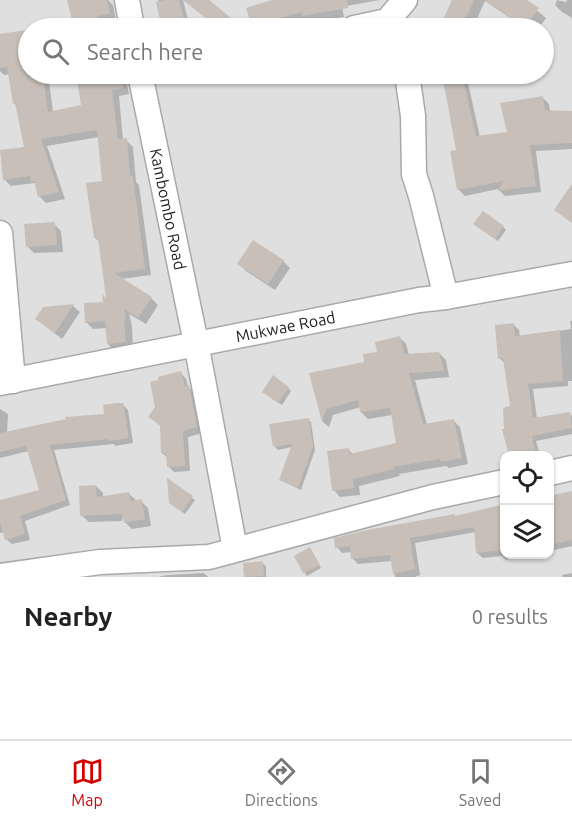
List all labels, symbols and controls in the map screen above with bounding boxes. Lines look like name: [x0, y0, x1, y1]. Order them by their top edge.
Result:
search box: [18, 18, 554, 84]
icon: search: [39, 35, 72, 68]
text: Search here: [87, 39, 203, 64]
street label: Kambombo Road: [147, 147, 190, 271]
street label: Mukwae Road: [234, 308, 337, 345]
map controls: [500, 451, 554, 559]
button: locate: [500, 451, 554, 505]
button: layers: [500, 505, 554, 559]
text: Nearby: [24, 602, 112, 631]
text: 0 results: [472, 605, 548, 628]
tab: Map: [71, 755, 104, 809]
tab: Directions: [245, 755, 318, 809]
tab: Saved: [459, 755, 501, 809]

